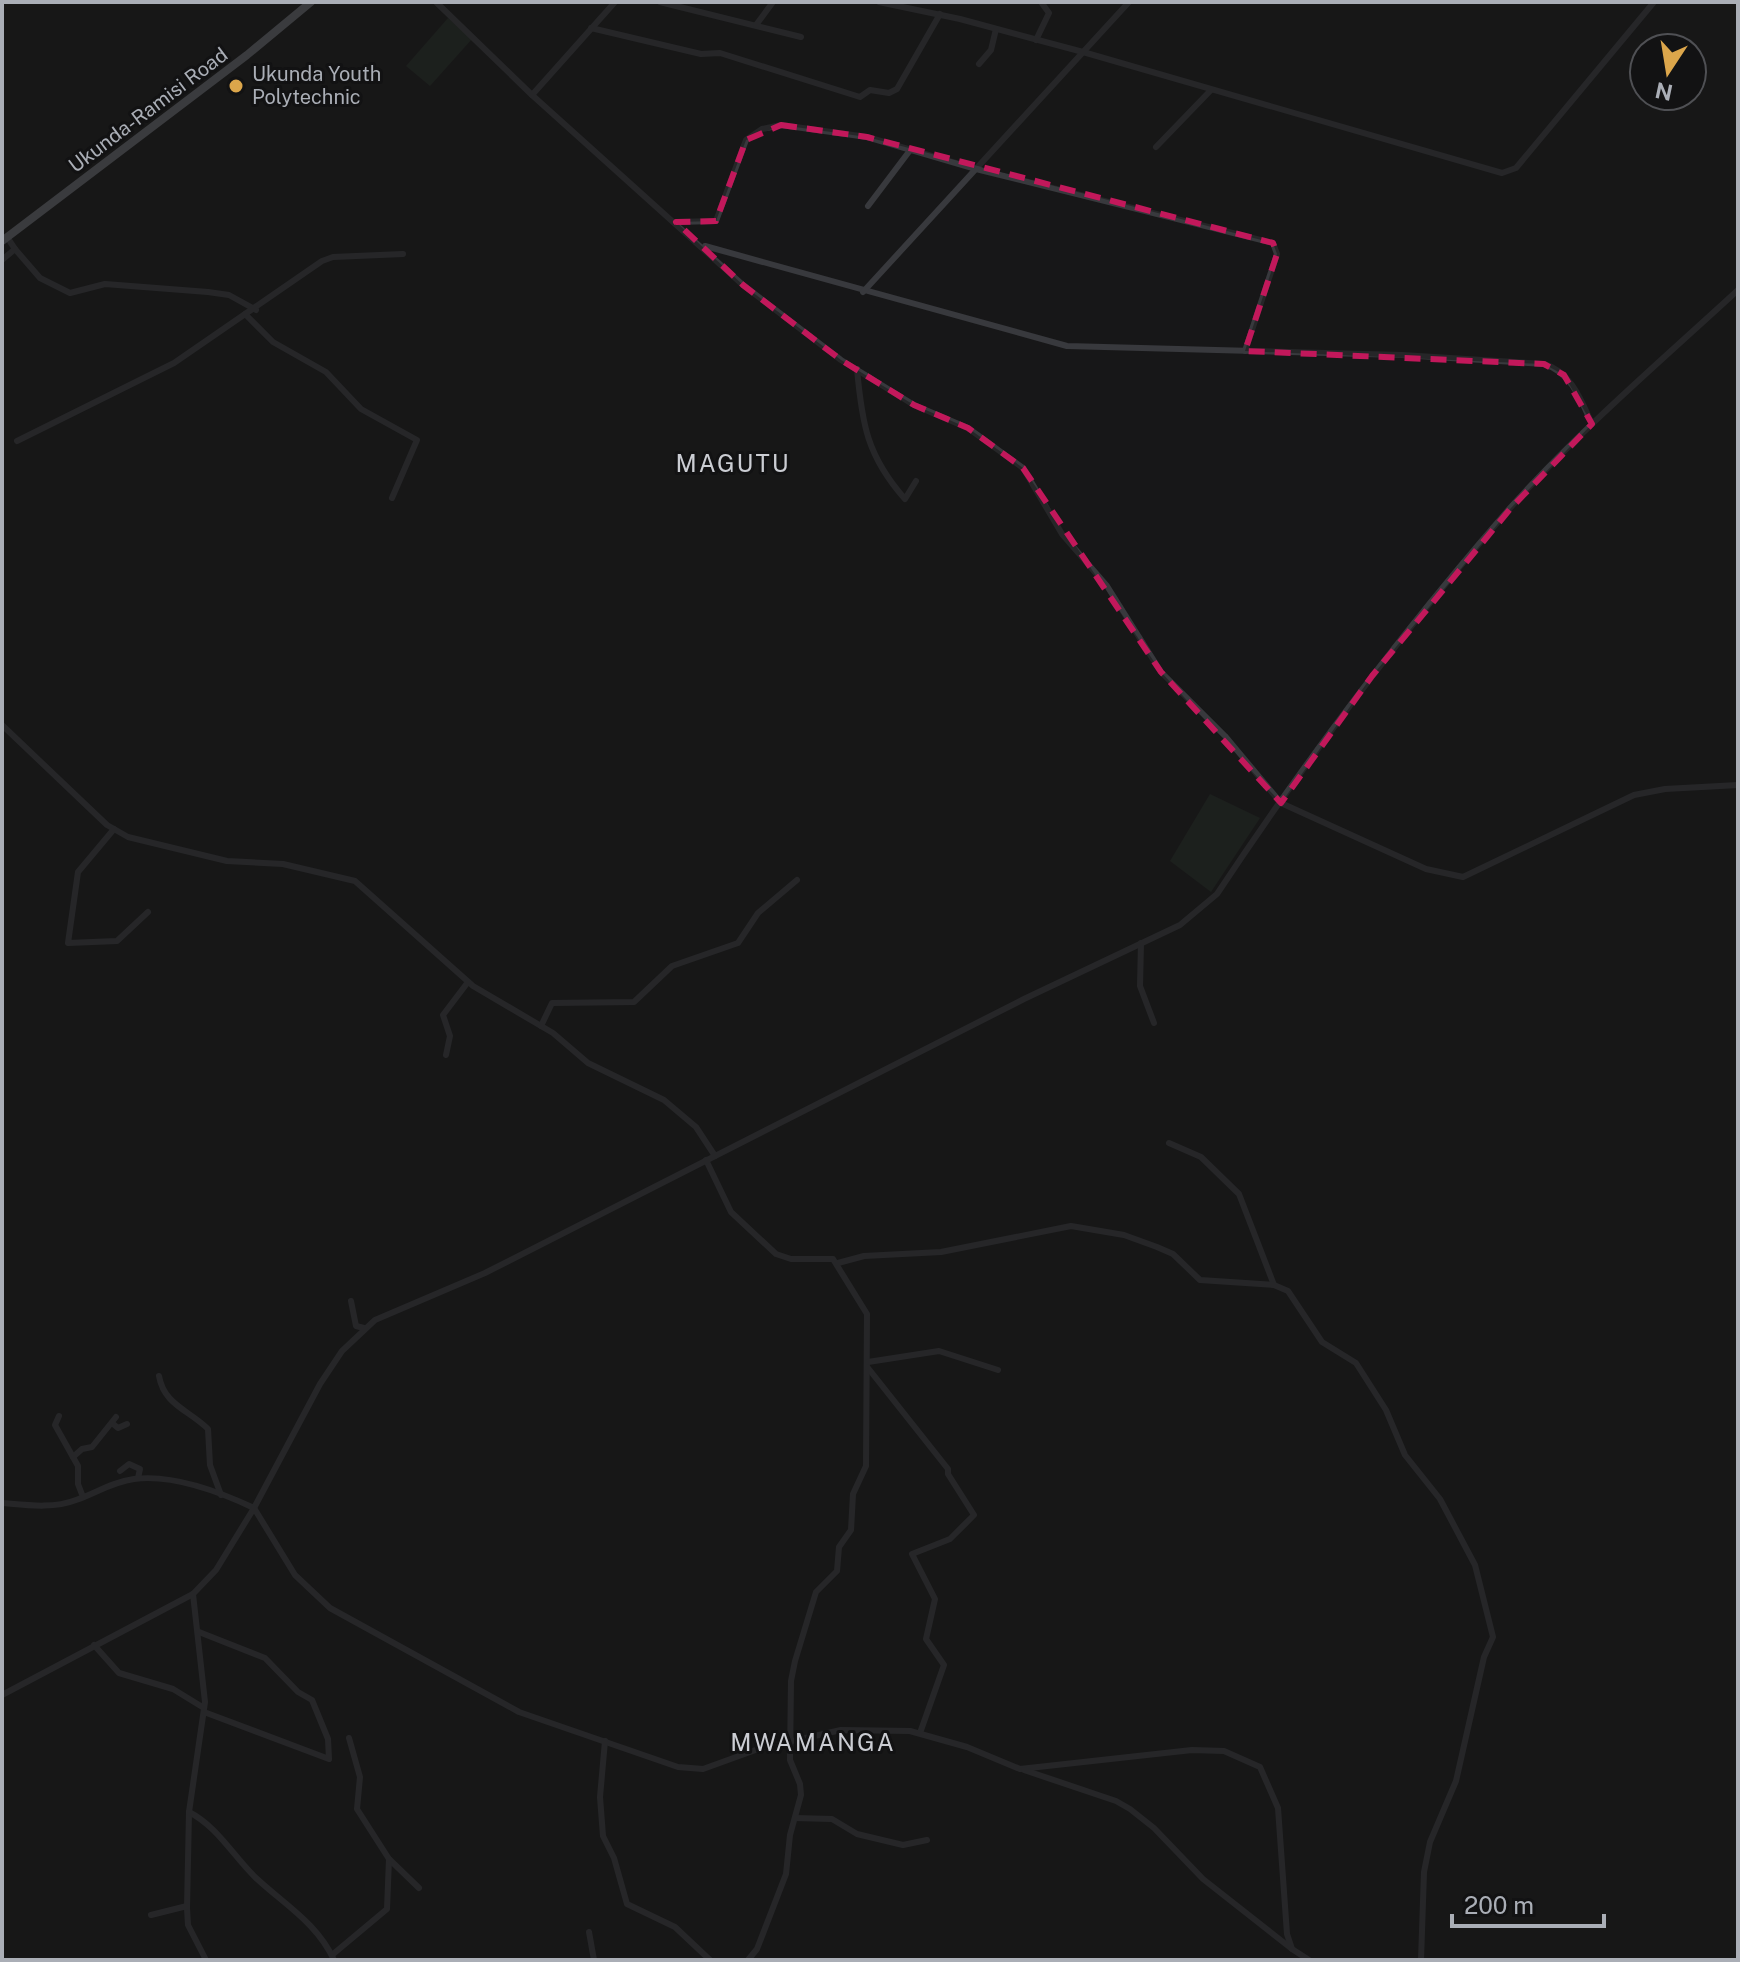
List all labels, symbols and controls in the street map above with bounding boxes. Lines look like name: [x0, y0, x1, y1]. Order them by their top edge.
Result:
north arrow: [1628, 32, 1708, 112]
street label: Ukunda-Ramisi Road: [64, 42, 232, 178]
place label: Ukunda Youth Polytechnic: [252, 62, 381, 109]
marker: Ukunda Youth Polytechnic: [227, 77, 245, 95]
text: N: [1653, 77, 1675, 106]
district label: MAGUTU: [676, 449, 790, 477]
district label: MWAMANGA: [730, 1728, 896, 1756]
scale bar: [1452, 1878, 1604, 1928]
text: 200 m: [1464, 1891, 1534, 1919]

